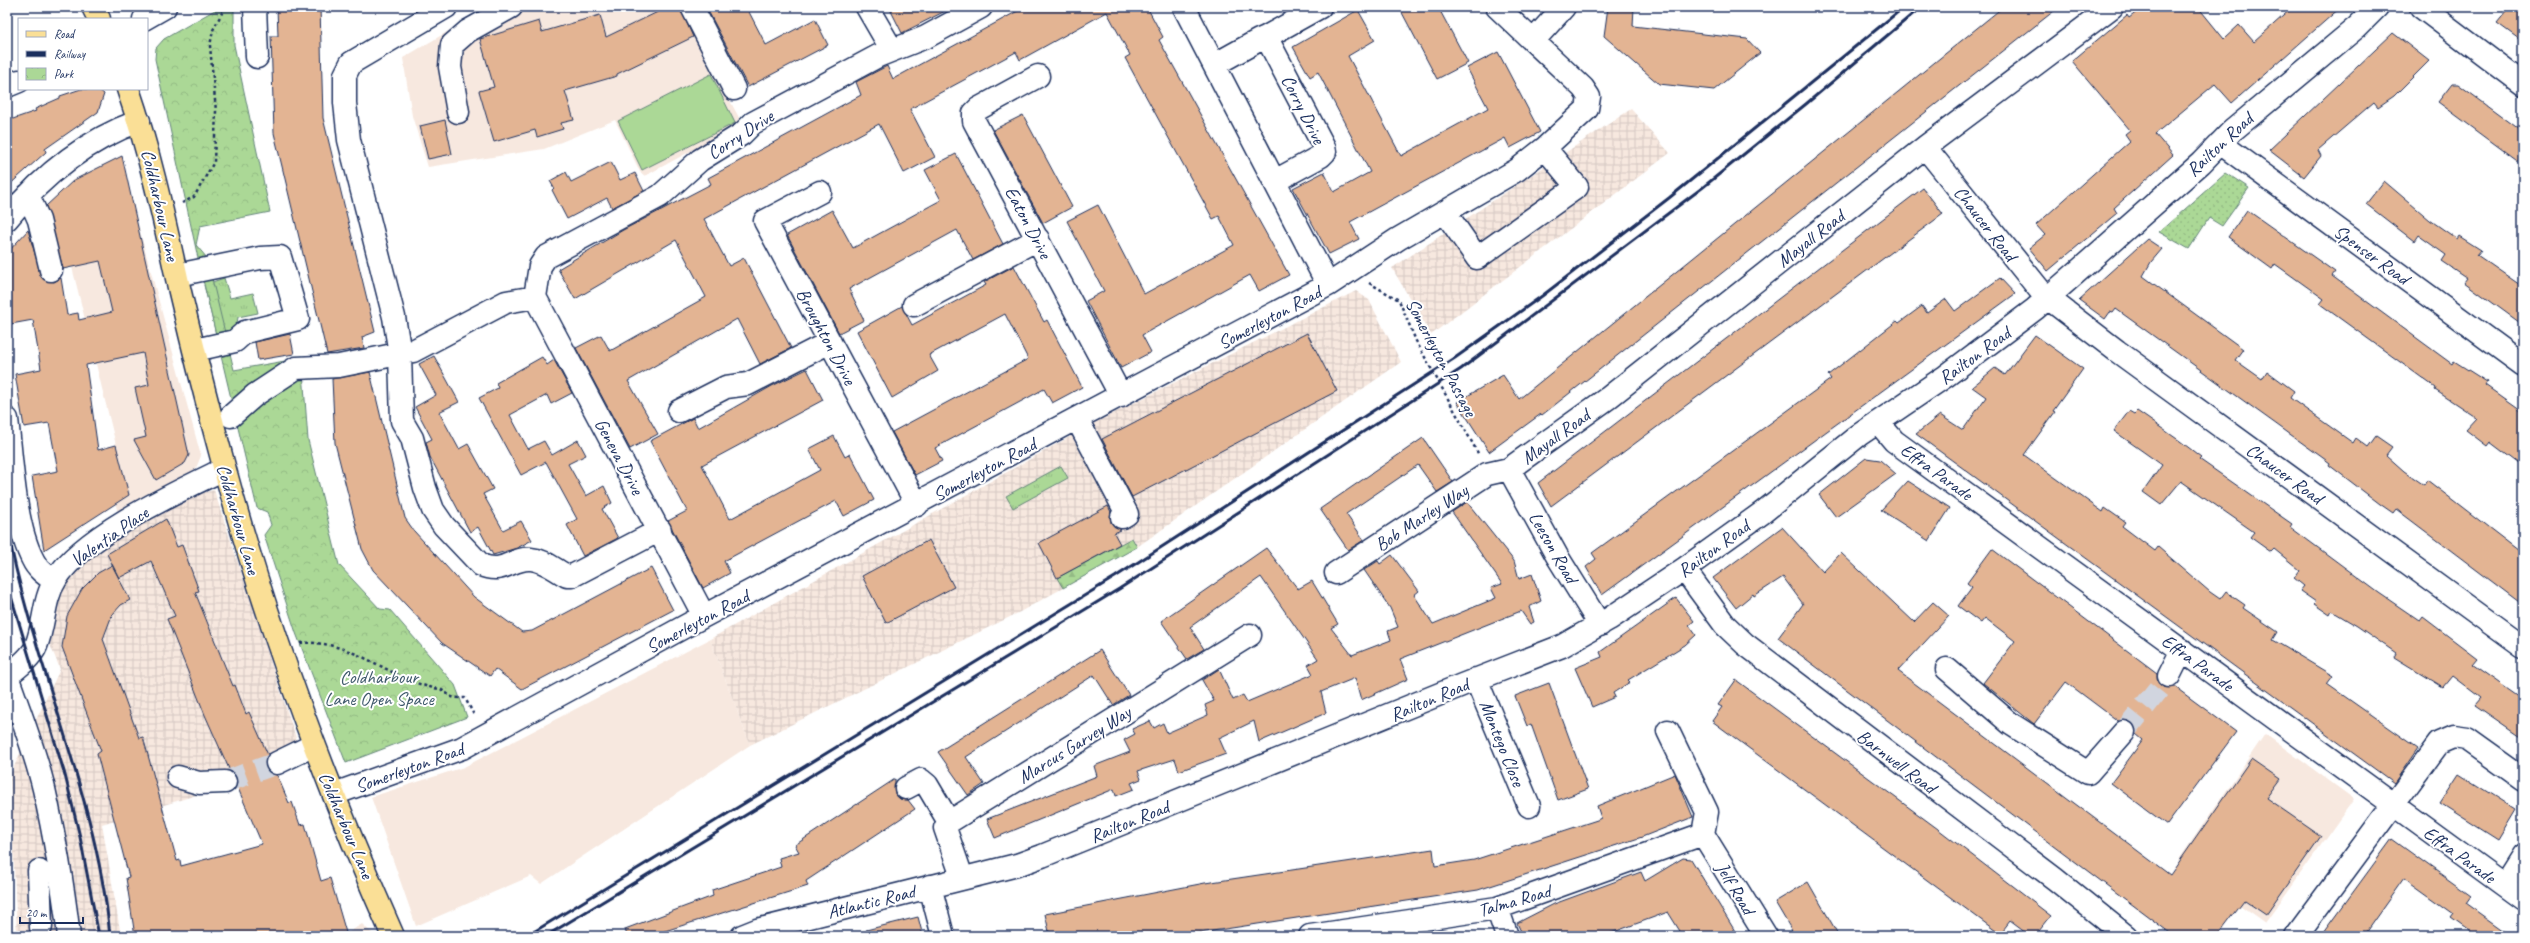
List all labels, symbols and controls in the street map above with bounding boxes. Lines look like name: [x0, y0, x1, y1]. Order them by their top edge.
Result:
legend: [18, 18, 148, 90]
text: Road: [54, 26, 76, 42]
text: Railway: [54, 46, 86, 62]
text: Park: [54, 66, 75, 82]
street label: Corry Drive: [1276, 71, 1332, 150]
street label: Corry Drive: [703, 104, 780, 165]
street label: Railton Road: [2181, 105, 2261, 182]
street label: Coldharbour Lane: [136, 147, 185, 265]
street label: Chaucer Road: [1948, 181, 2024, 269]
street label: Eaton Drive: [999, 182, 1058, 264]
street label: Mayall Road: [1772, 203, 1852, 273]
street label: Spenser Road: [2329, 219, 2417, 292]
street label: Somerleyton Road: [1214, 279, 1328, 355]
street label: Broughton Drive: [791, 284, 862, 391]
street label: Somerleyton Passage: [1400, 294, 1483, 422]
street label: Railton Road: [1934, 320, 2018, 390]
street label: Mayall Road: [1516, 402, 1598, 470]
street label: Geneva Drive: [589, 414, 650, 500]
street label: Somerleyton Road: [929, 431, 1043, 507]
street label: Effra Parade: [1896, 438, 1978, 507]
street label: Chaucer Road: [2241, 438, 2330, 512]
street label: Coldharbour Lane: [211, 461, 266, 579]
street label: Bob Marley Way: [1370, 478, 1474, 557]
street label: Valentia Place: [66, 500, 155, 572]
street label: Leeson Road: [1523, 507, 1584, 590]
street label: Railton Road: [1673, 513, 1757, 583]
street label: Somerleyton Road: [642, 583, 756, 659]
street label: Effra Parade: [2157, 629, 2239, 698]
park label: Coldharbour Lane Open Space: [324, 665, 435, 711]
street label: Railton Road: [1386, 671, 1476, 727]
street label: Montego Close: [1474, 697, 1531, 792]
street label: Marcus Garvey Way: [1014, 700, 1137, 789]
street label: Barnwell Road: [1852, 724, 1943, 801]
street label: Somerleyton Road: [352, 736, 470, 799]
street label: Coldharbour Lane: [313, 769, 380, 884]
street label: Railton Road: [1086, 794, 1176, 849]
street label: Effra Parade: [2419, 821, 2501, 890]
street label: Jelf Road: [1710, 857, 1761, 921]
street label: Talma Road: [1475, 878, 1556, 923]
street label: Atlantic Road: [825, 879, 920, 924]
scale bar: [20, 899, 83, 925]
text: 20 m: [26, 905, 48, 921]

